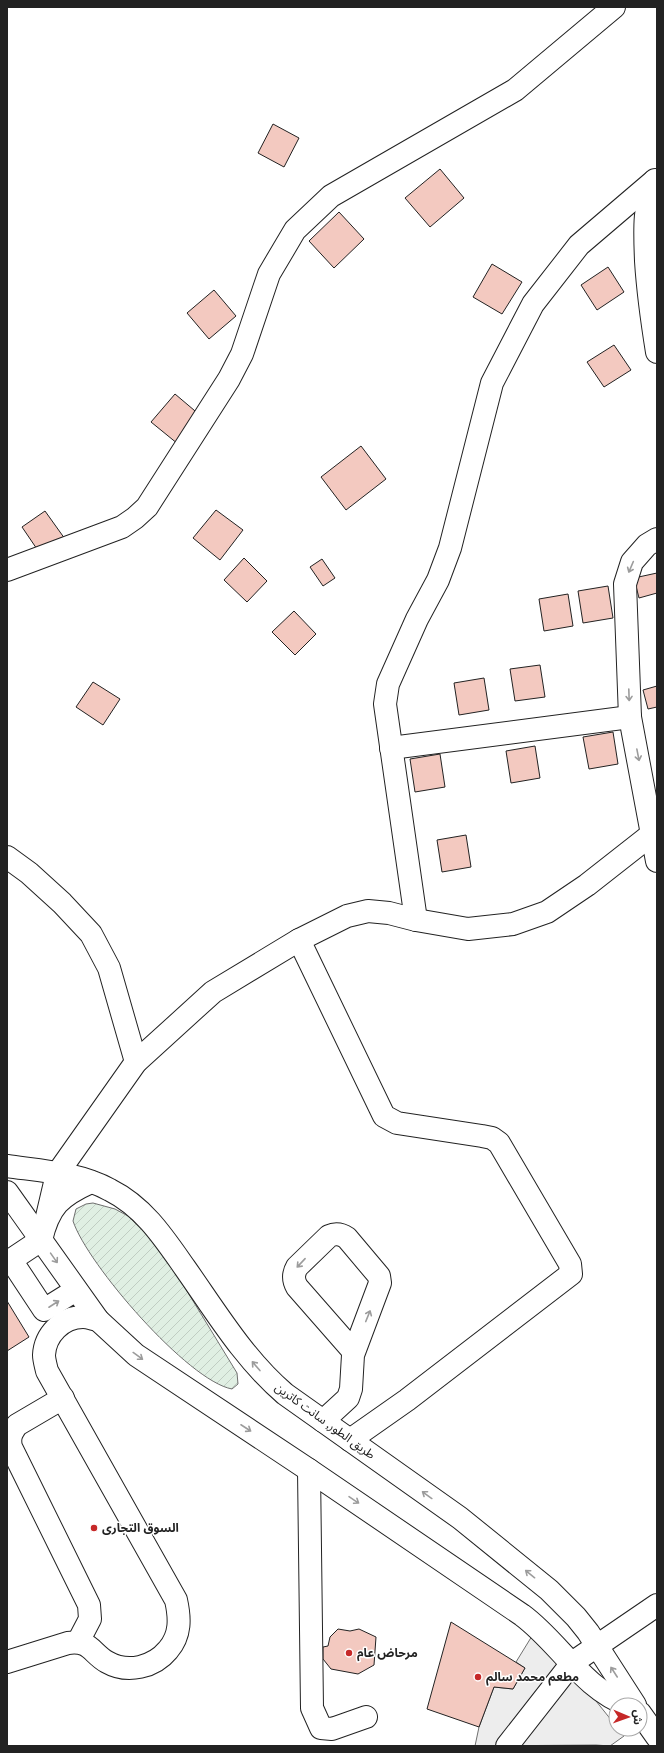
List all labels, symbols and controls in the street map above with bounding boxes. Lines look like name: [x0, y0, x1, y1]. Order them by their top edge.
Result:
one-way arrow: [627, 560, 635, 572]
one-way arrow: [626, 688, 633, 701]
one-way arrow: [634, 748, 642, 761]
one-way arrow: [50, 1252, 58, 1264]
one-way arrow: [297, 1258, 306, 1268]
one-way arrow: [48, 1300, 59, 1308]
one-way arrow: [365, 1310, 372, 1322]
one-way arrow: [132, 1352, 143, 1360]
one-way arrow: [252, 1361, 261, 1372]
street label: طريق الطور, سانت كاترين: [272, 1379, 378, 1463]
one-way arrow: [240, 1424, 251, 1432]
one-way arrow: [421, 1491, 432, 1499]
one-way arrow: [348, 1496, 359, 1504]
place label: السوق التجارى: [102, 1520, 179, 1535]
marker: السوق التجارى: [89, 1523, 99, 1533]
one-way arrow: [524, 1570, 535, 1579]
place label: مرحاض عام: [357, 1645, 418, 1662]
marker: مرحاض عام: [344, 1648, 354, 1658]
one-way arrow: [609, 1666, 617, 1678]
place label: مطعم محمد سالم: [486, 1669, 579, 1686]
marker: مطعم محمد سالم: [473, 1672, 483, 1682]
north arrow: [608, 1697, 648, 1737]
text: ش: [631, 1710, 645, 1725]

